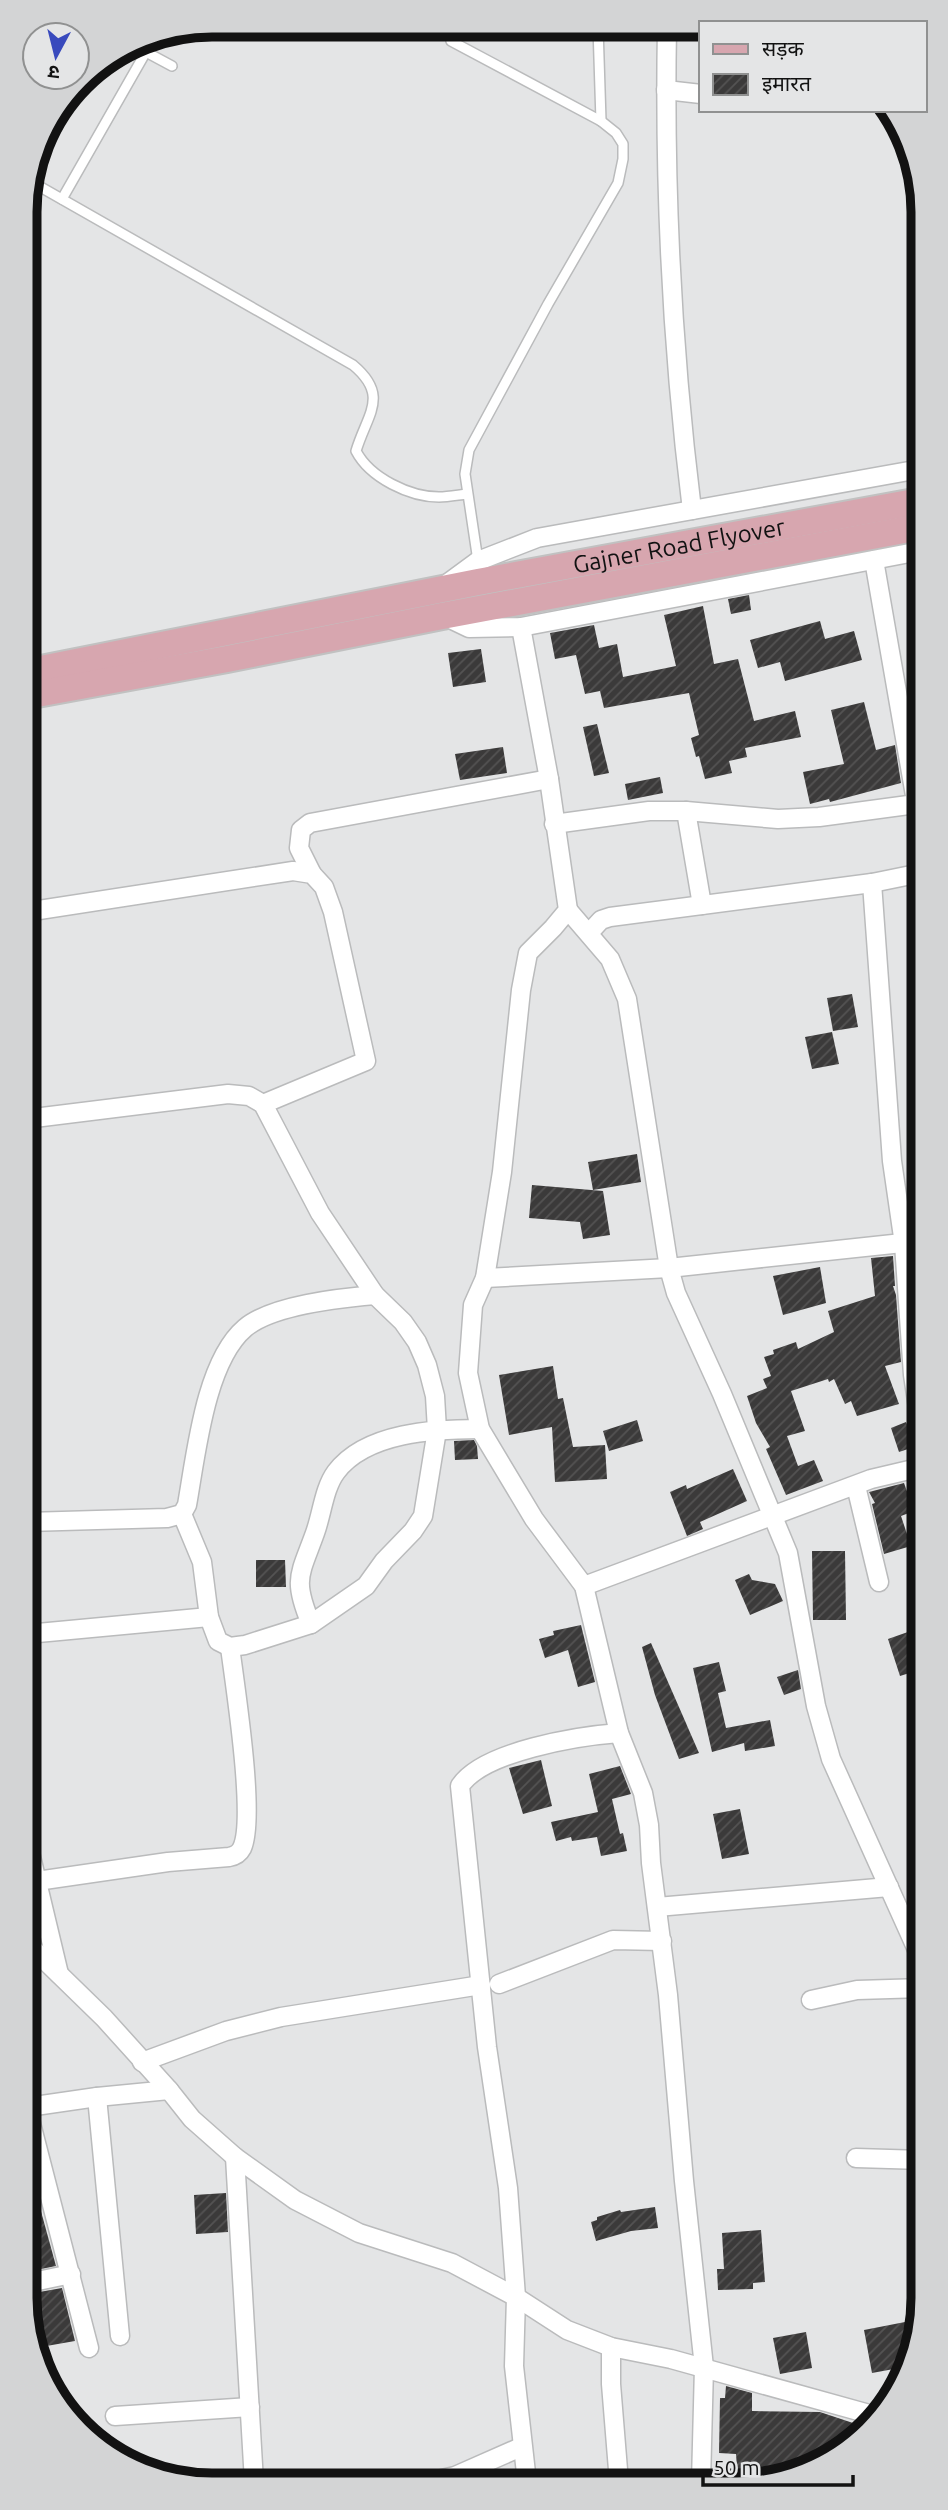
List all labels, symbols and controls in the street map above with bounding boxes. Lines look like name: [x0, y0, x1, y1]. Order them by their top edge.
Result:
north arrow: [21, 21, 91, 91]
legend: [699, 21, 927, 112]
text: सड़क: [762, 36, 804, 60]
text: उ: [46, 61, 61, 84]
text: इमारत: [762, 71, 812, 95]
street label: Gajner Road Flyover: [571, 513, 787, 578]
scale bar: [703, 2444, 853, 2488]
text: 50 m: [713, 2455, 760, 2479]

